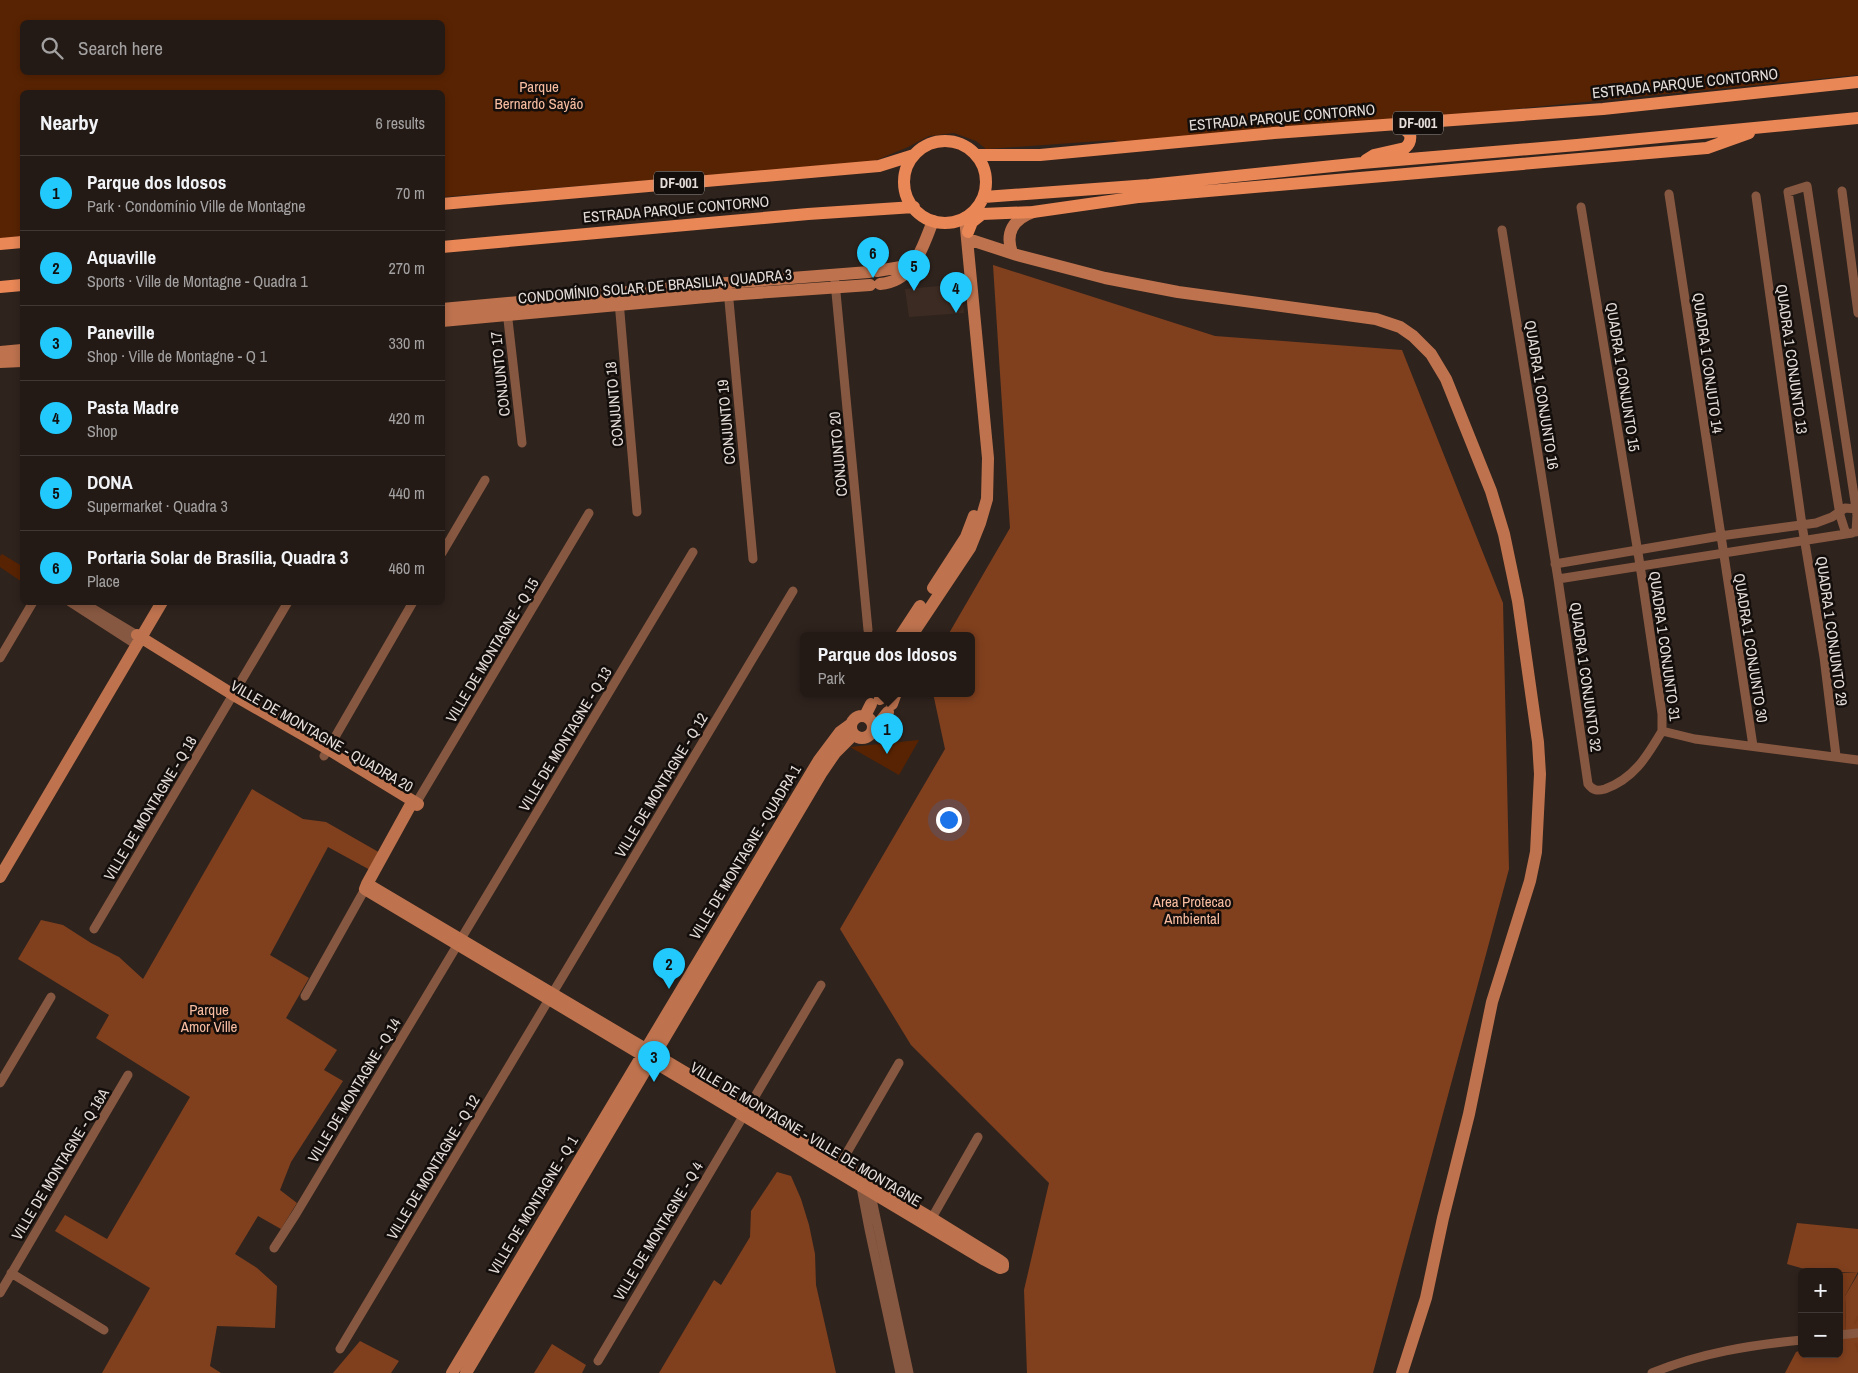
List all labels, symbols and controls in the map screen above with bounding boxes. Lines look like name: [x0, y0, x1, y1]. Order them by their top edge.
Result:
search box: [20, 20, 445, 75]
icon: search: [38, 34, 66, 62]
text: Search here: [78, 35, 163, 61]
street label: ESTRADA PARQUE CONTORNO: [1591, 63, 1779, 103]
park label: Parque Bernardo Sayão: [495, 76, 584, 114]
street label: ESTRADA PARQUE CONTORNO: [1188, 98, 1376, 136]
text: Nearby: [40, 108, 98, 137]
text: 6 results: [375, 112, 425, 134]
road number: DF-001: [1393, 112, 1443, 134]
text: Parque dos Idosos: [87, 169, 226, 195]
road number: DF-001: [654, 172, 704, 194]
text: 1: [52, 182, 60, 204]
text: 70 m: [396, 182, 425, 204]
street label: ESTRADA PARQUE CONTORNO: [582, 190, 770, 228]
text: Park · Condomínio Ville de Montagne: [87, 195, 306, 217]
pin: 6: [857, 237, 889, 278]
text: Aquaville: [87, 244, 156, 270]
pin: 5: [898, 250, 930, 291]
text: 2: [52, 257, 60, 279]
text: 270 m: [389, 257, 425, 279]
street label: CONDOMÍNIO SOLAR DE BRASILIA, QUADRA 3: [517, 264, 793, 308]
text: Sports · Ville de Montagne - Quadra 1: [87, 270, 308, 292]
pin: 4: [940, 272, 972, 313]
street label: QUADRA 1 CONJUNTO 13: [1771, 283, 1813, 435]
street label: QUADRA 1 CONJUTO 14: [1688, 291, 1728, 435]
street label: QUADRA 1 CONJUNTO 15: [1601, 301, 1645, 453]
text: Paneville: [87, 319, 155, 345]
street label: QUADRA 1 CONJUNTO 16: [1520, 319, 1564, 471]
street label: CONJUNTO 17: [485, 330, 515, 417]
text: 3: [52, 332, 60, 354]
text: 330 m: [389, 332, 425, 354]
text: Shop · Ville de Montagne - Q 1: [87, 345, 267, 367]
street label: CONJUNTO 18: [600, 360, 628, 447]
street label: CONJUNTO 19: [712, 378, 740, 465]
text: Pasta Madre: [87, 394, 179, 420]
text: 4: [52, 407, 60, 429]
text: 420 m: [389, 407, 425, 429]
street label: CONJUNTO 20: [824, 410, 852, 497]
text: Shop: [87, 420, 118, 442]
text: DONA: [87, 469, 133, 495]
text: 5: [52, 482, 60, 504]
text: 440 m: [389, 482, 425, 504]
text: Supermarket · Quadra 3: [87, 495, 228, 517]
text: Portaria Solar de Brasília, Quadra 3: [87, 544, 349, 570]
street label: QUADRA 1 CONJUNTO 29: [1811, 555, 1853, 707]
text: 6: [52, 557, 60, 579]
text: 460 m: [389, 557, 425, 579]
text: Place: [87, 570, 120, 592]
street label: QUADRA 1 CONJUNTO 31: [1644, 570, 1686, 722]
street label: QUADRA 1 CONJUNTO 30: [1729, 572, 1773, 724]
street label: VILLE DE MONTAGNE - Q 15: [440, 574, 544, 726]
street label: QUADRA 1 CONJUNTO 32: [1565, 601, 1607, 753]
popup: [800, 632, 975, 697]
text: Parque dos Idosos: [818, 641, 957, 667]
street label: VILLE DE MONTAGNE - Q 13: [513, 663, 617, 815]
text: Park: [818, 667, 845, 689]
street label: VILLE DE MONTAGNE - QUADRA 20: [227, 675, 417, 797]
street label: VILLE DE MONTAGNE - Q 12: [609, 709, 713, 861]
pin: 1: [871, 713, 903, 754]
street label: VILLE DE MONTAGNE - Q 18: [98, 732, 202, 884]
street label: VILLE DE MONTAGNE - QUADRA 1: [684, 760, 806, 943]
your location: [936, 807, 962, 833]
park label: Area Protecao Ambiental: [1152, 891, 1231, 929]
pin: 2: [653, 948, 685, 989]
park label: Parque Amor Ville: [180, 999, 237, 1037]
street label: VILLE DE MONTAGNE - Q 14: [302, 1014, 406, 1166]
pin: 3: [638, 1041, 670, 1082]
street label: VILLE DE MONTAGNE - VILLE DE MONTAGNE: [687, 1056, 925, 1212]
street label: VILLE DE MONTAGNE - Q 16A: [6, 1084, 114, 1244]
street label: VILLE DE MONTAGNE - Q 12: [381, 1091, 485, 1243]
street label: VILLE DE MONTAGNE - Q 1: [483, 1132, 583, 1278]
street label: VILLE DE MONTAGNE - Q 4: [608, 1158, 708, 1304]
map controls: [1798, 1268, 1843, 1358]
button: +: [1798, 1268, 1843, 1313]
button: −: [1798, 1313, 1843, 1358]

